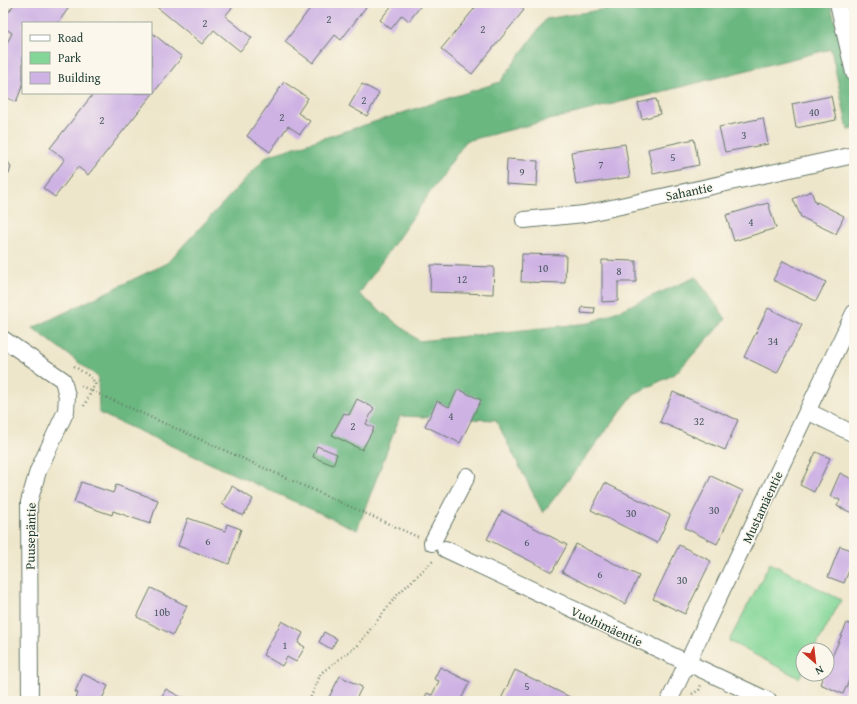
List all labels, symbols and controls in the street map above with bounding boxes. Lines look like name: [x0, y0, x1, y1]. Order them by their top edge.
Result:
house number: 2: [326, 11, 332, 27]
house number: 2: [202, 15, 208, 31]
house number: 2: [480, 21, 486, 37]
legend: [22, 22, 152, 94]
text: Road: [58, 29, 84, 46]
text: Park: [58, 49, 82, 66]
text: Building: [58, 69, 101, 86]
house number: 2: [361, 92, 367, 108]
house number: 40: [809, 104, 819, 120]
house number: 2: [279, 109, 285, 125]
house number: 2: [99, 112, 105, 128]
house number: 3: [741, 127, 747, 143]
house number: 5: [670, 149, 676, 165]
house number: 7: [598, 156, 604, 172]
house number: 9: [519, 164, 525, 180]
street label: Sahantie: [664, 177, 714, 206]
house number: 4: [748, 214, 754, 230]
house number: 10: [538, 260, 548, 276]
house number: 8: [616, 263, 622, 279]
house number: 12: [457, 271, 467, 287]
house number: 34: [768, 333, 778, 349]
house number: 4: [448, 408, 454, 424]
house number: 32: [694, 413, 704, 429]
house number: 2: [350, 418, 356, 434]
street label: Mustamäentie: [737, 468, 788, 547]
street label: Puusepäntie: [20, 502, 41, 570]
house number: 30: [709, 502, 719, 518]
house number: 30: [626, 505, 636, 521]
house number: 6: [205, 533, 211, 549]
house number: 6: [524, 534, 530, 550]
house number: 6: [597, 566, 603, 582]
house number: 30: [677, 572, 687, 588]
street label: Vuohimäentie: [568, 601, 646, 651]
house number: 10b: [154, 604, 170, 620]
house number: 1: [282, 637, 288, 653]
north arrow: [795, 642, 835, 682]
text: N: [812, 662, 827, 680]
house number: 5: [524, 678, 530, 694]

